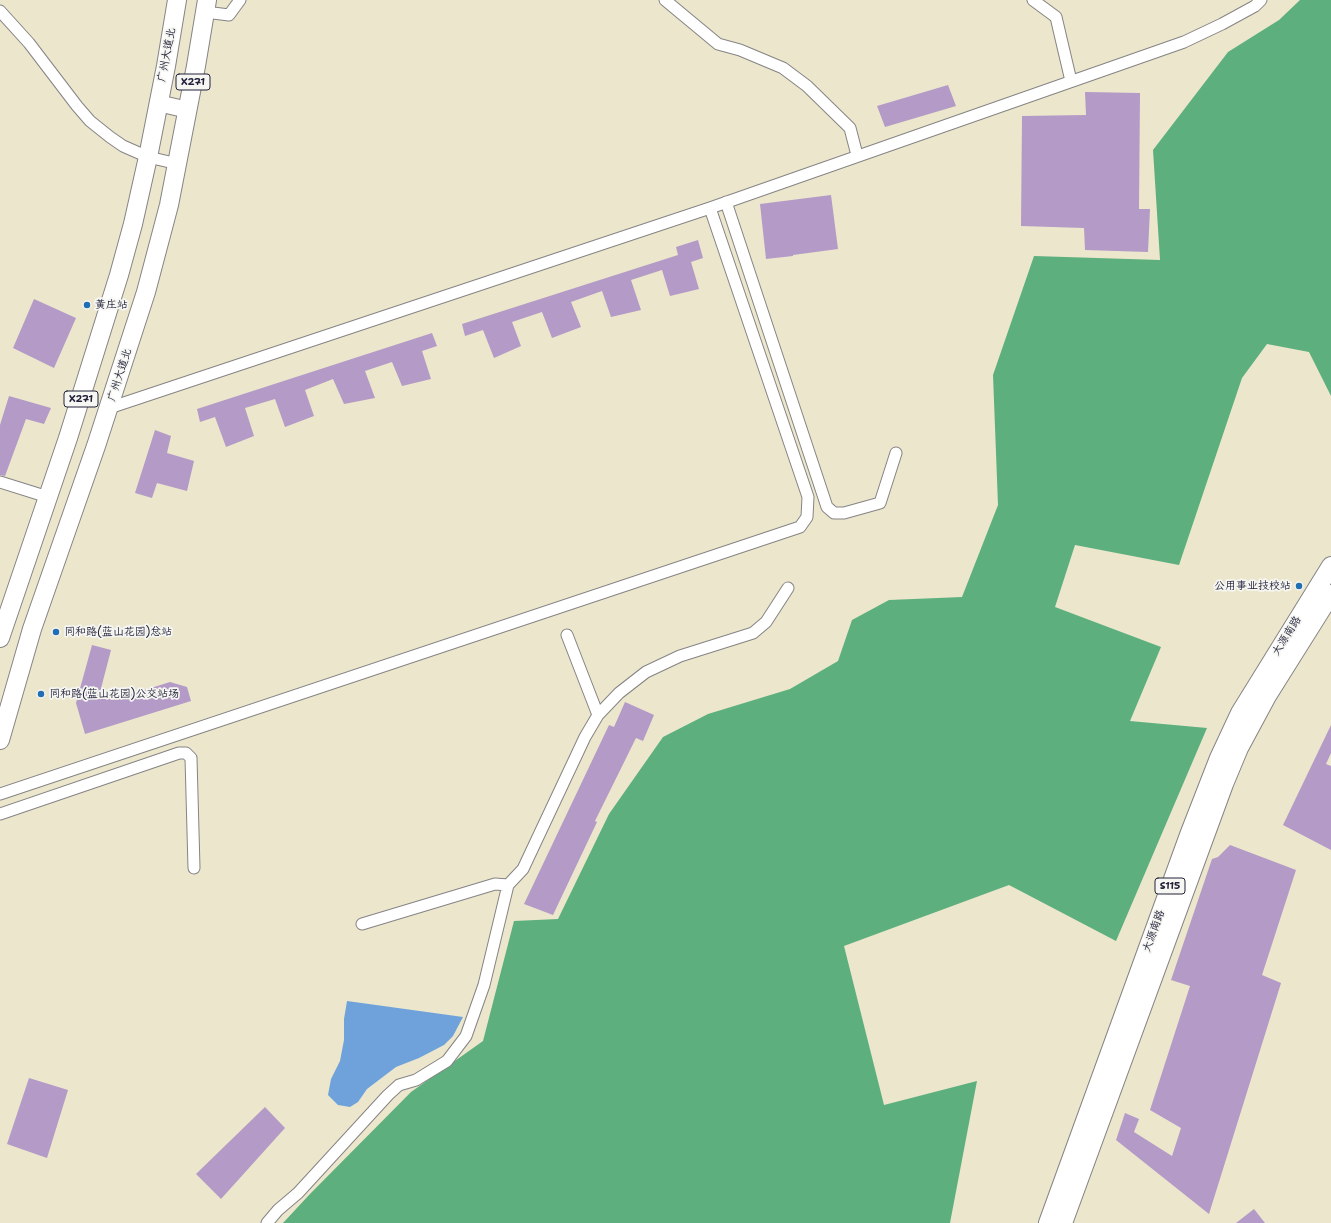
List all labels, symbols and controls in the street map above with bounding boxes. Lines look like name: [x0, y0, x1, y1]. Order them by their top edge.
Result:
street label: 广州大道北: [155, 27, 179, 83]
road number: X271: [176, 74, 210, 90]
place label: 黄庄站: [95, 298, 128, 312]
marker: 黄庄站: [82, 300, 92, 310]
street label: 广州大道北: [105, 347, 135, 403]
road number: X271: [64, 391, 98, 407]
place label: 公用事业技校站: [1214, 579, 1291, 593]
marker: 公用事业技校站: [1294, 581, 1304, 591]
street label: 大源南路: [1270, 614, 1304, 658]
place label: 同和路(蓝山花园)总站: [64, 625, 172, 639]
marker: 同和路(蓝山花园)总站: [51, 627, 61, 637]
place label: 同和路(蓝山花园)公交站场: [49, 687, 179, 701]
marker: 同和路(蓝山花园)公交站场: [36, 689, 46, 699]
road number: S115: [1155, 878, 1185, 894]
street label: 大源南路: [1140, 908, 1168, 954]

